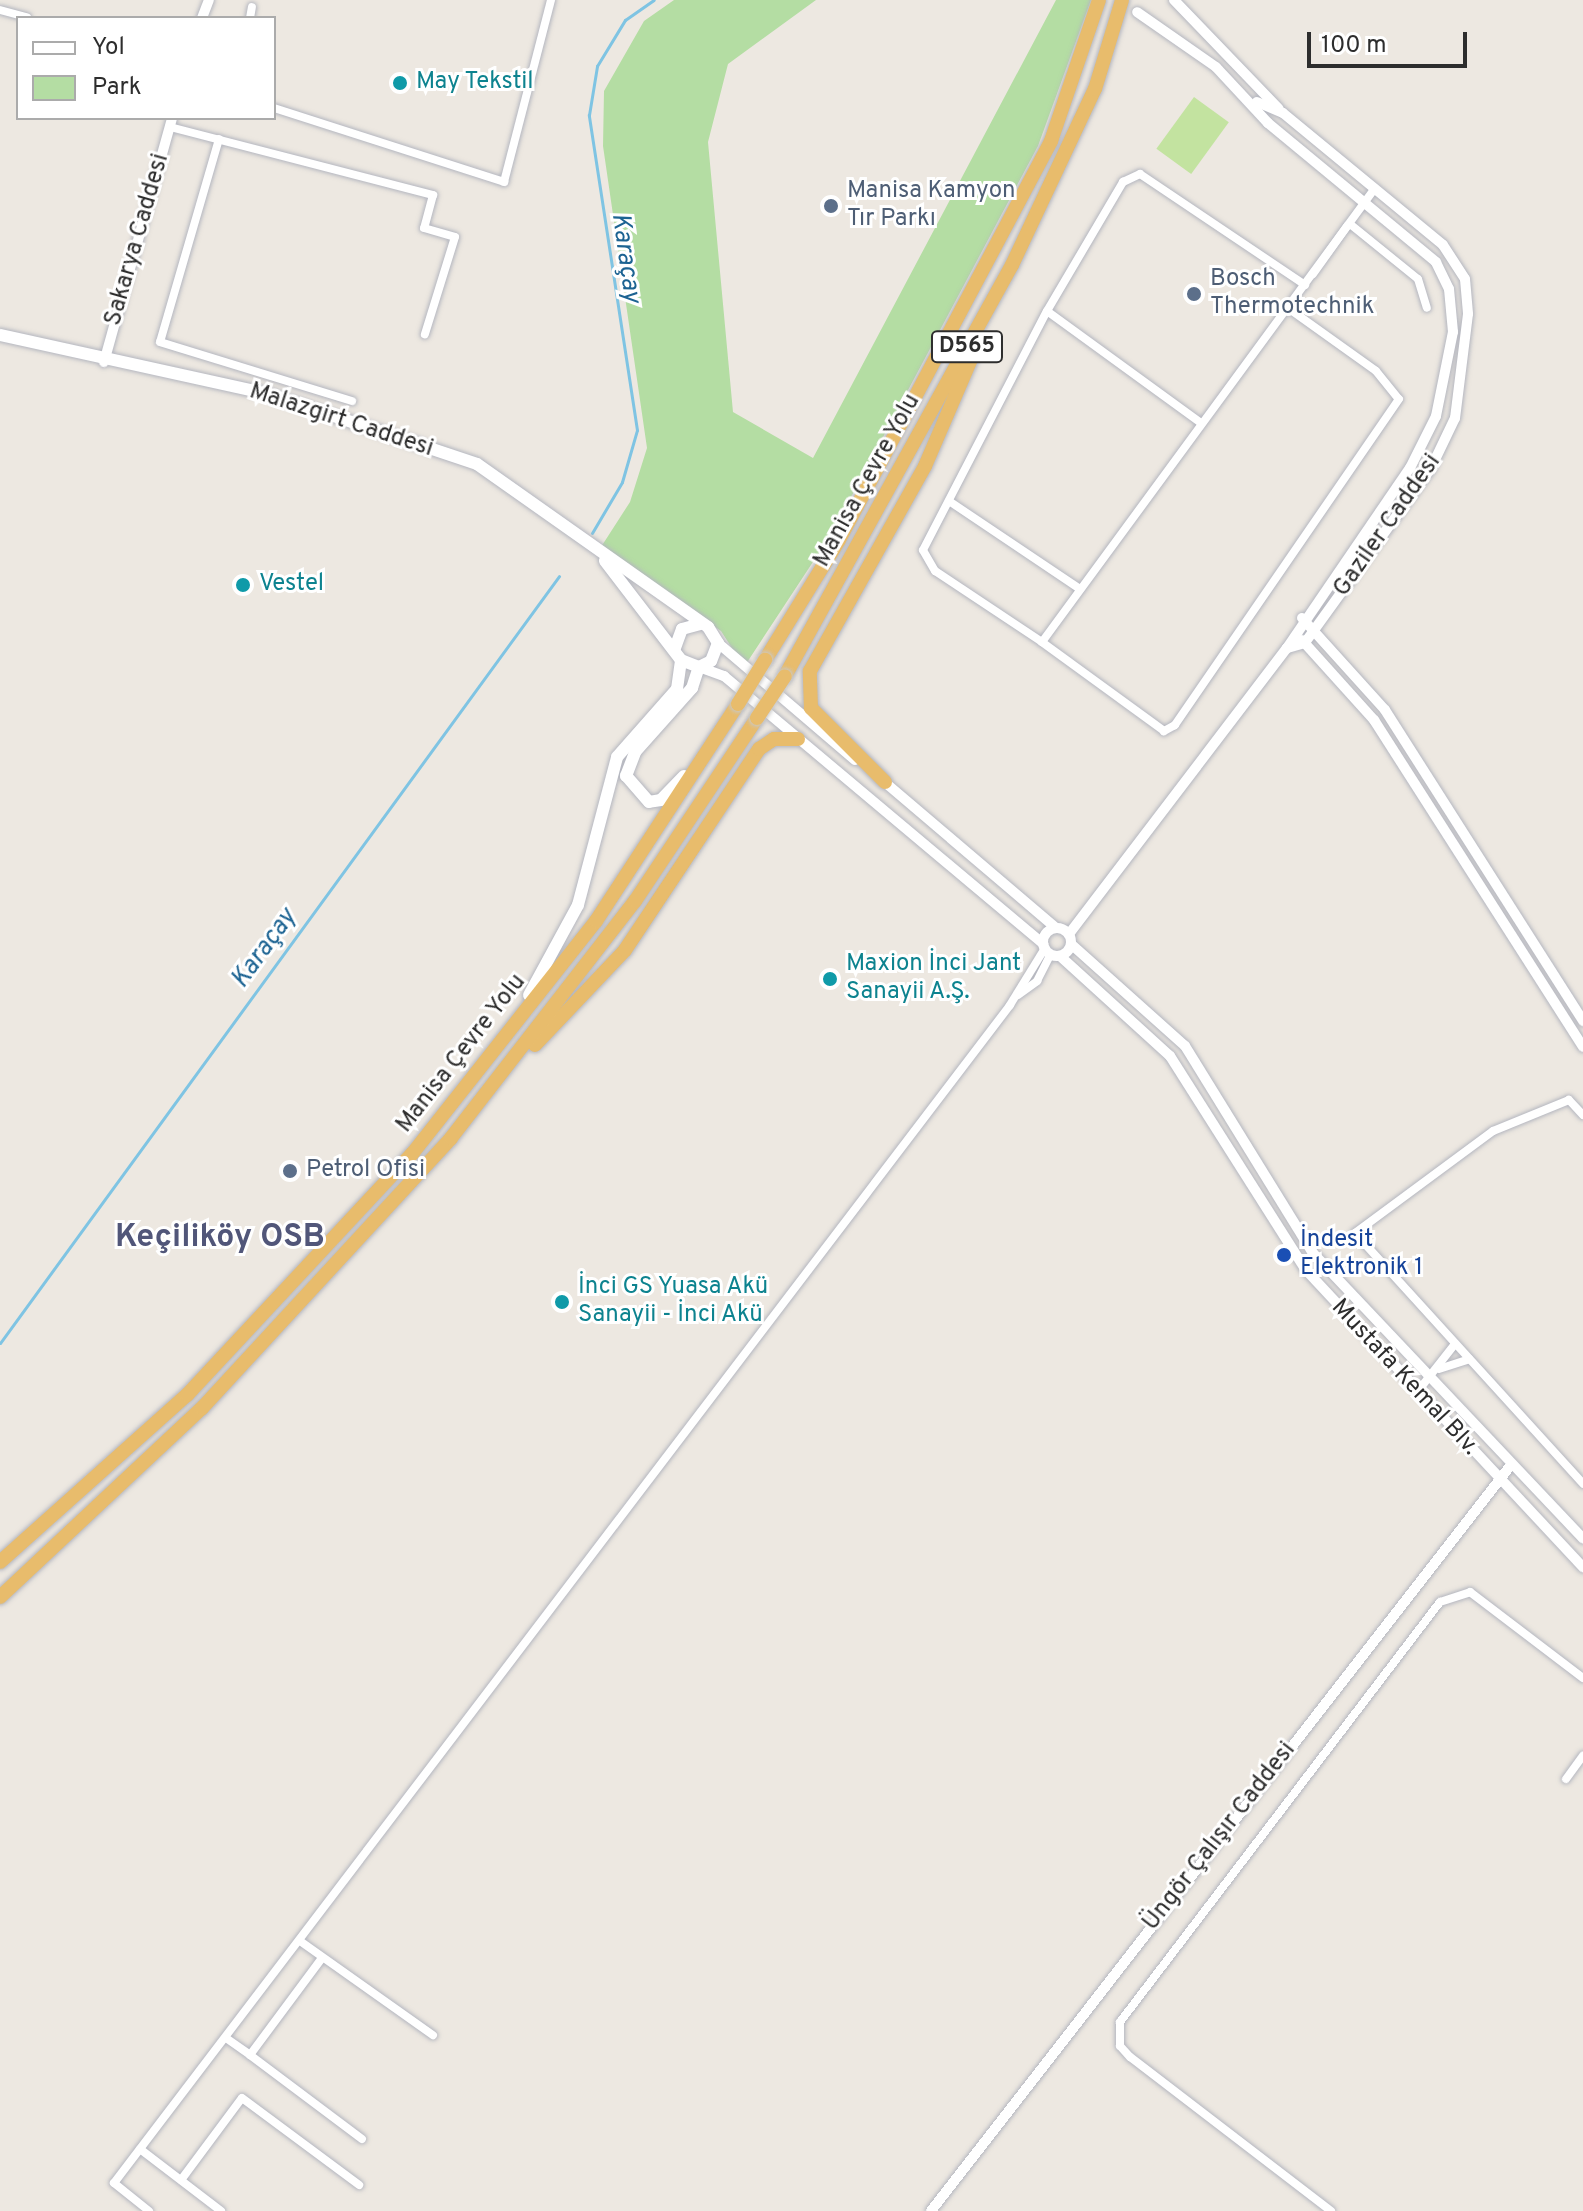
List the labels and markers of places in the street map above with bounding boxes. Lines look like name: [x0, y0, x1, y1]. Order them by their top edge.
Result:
place label: May Tekstil: [416, 69, 534, 97]
marker: May Tekstil: [391, 74, 409, 92]
place label: Manisa Kamyon Tır Parkı: [847, 178, 1015, 234]
marker: Manisa Kamyon Tır Parkı: [822, 197, 840, 215]
place label: Bosch Thermotechnik: [1210, 266, 1374, 322]
marker: Bosch Thermotechnik: [1185, 285, 1203, 303]
place label: Vestel: [259, 571, 324, 599]
marker: Vestel: [234, 576, 252, 594]
place label: Maxion İnci Jant Sanayii A.Ş.: [846, 951, 1021, 1007]
marker: Maxion İnci Jant Sanayii A.Ş.: [821, 970, 839, 988]
place label: Petrol Ofisi: [306, 1157, 425, 1185]
marker: Petrol Ofisi: [281, 1162, 299, 1180]
place label: İndesit Elektronik 1: [1300, 1227, 1423, 1283]
marker: İndesit Elektronik 1: [1275, 1246, 1293, 1264]
place label: İnci GS Yuasa Akü Sanayii - İnci Akü: [578, 1274, 770, 1330]
marker: İnci GS Yuasa Akü Sanayii - İnci Akü: [553, 1293, 571, 1311]

